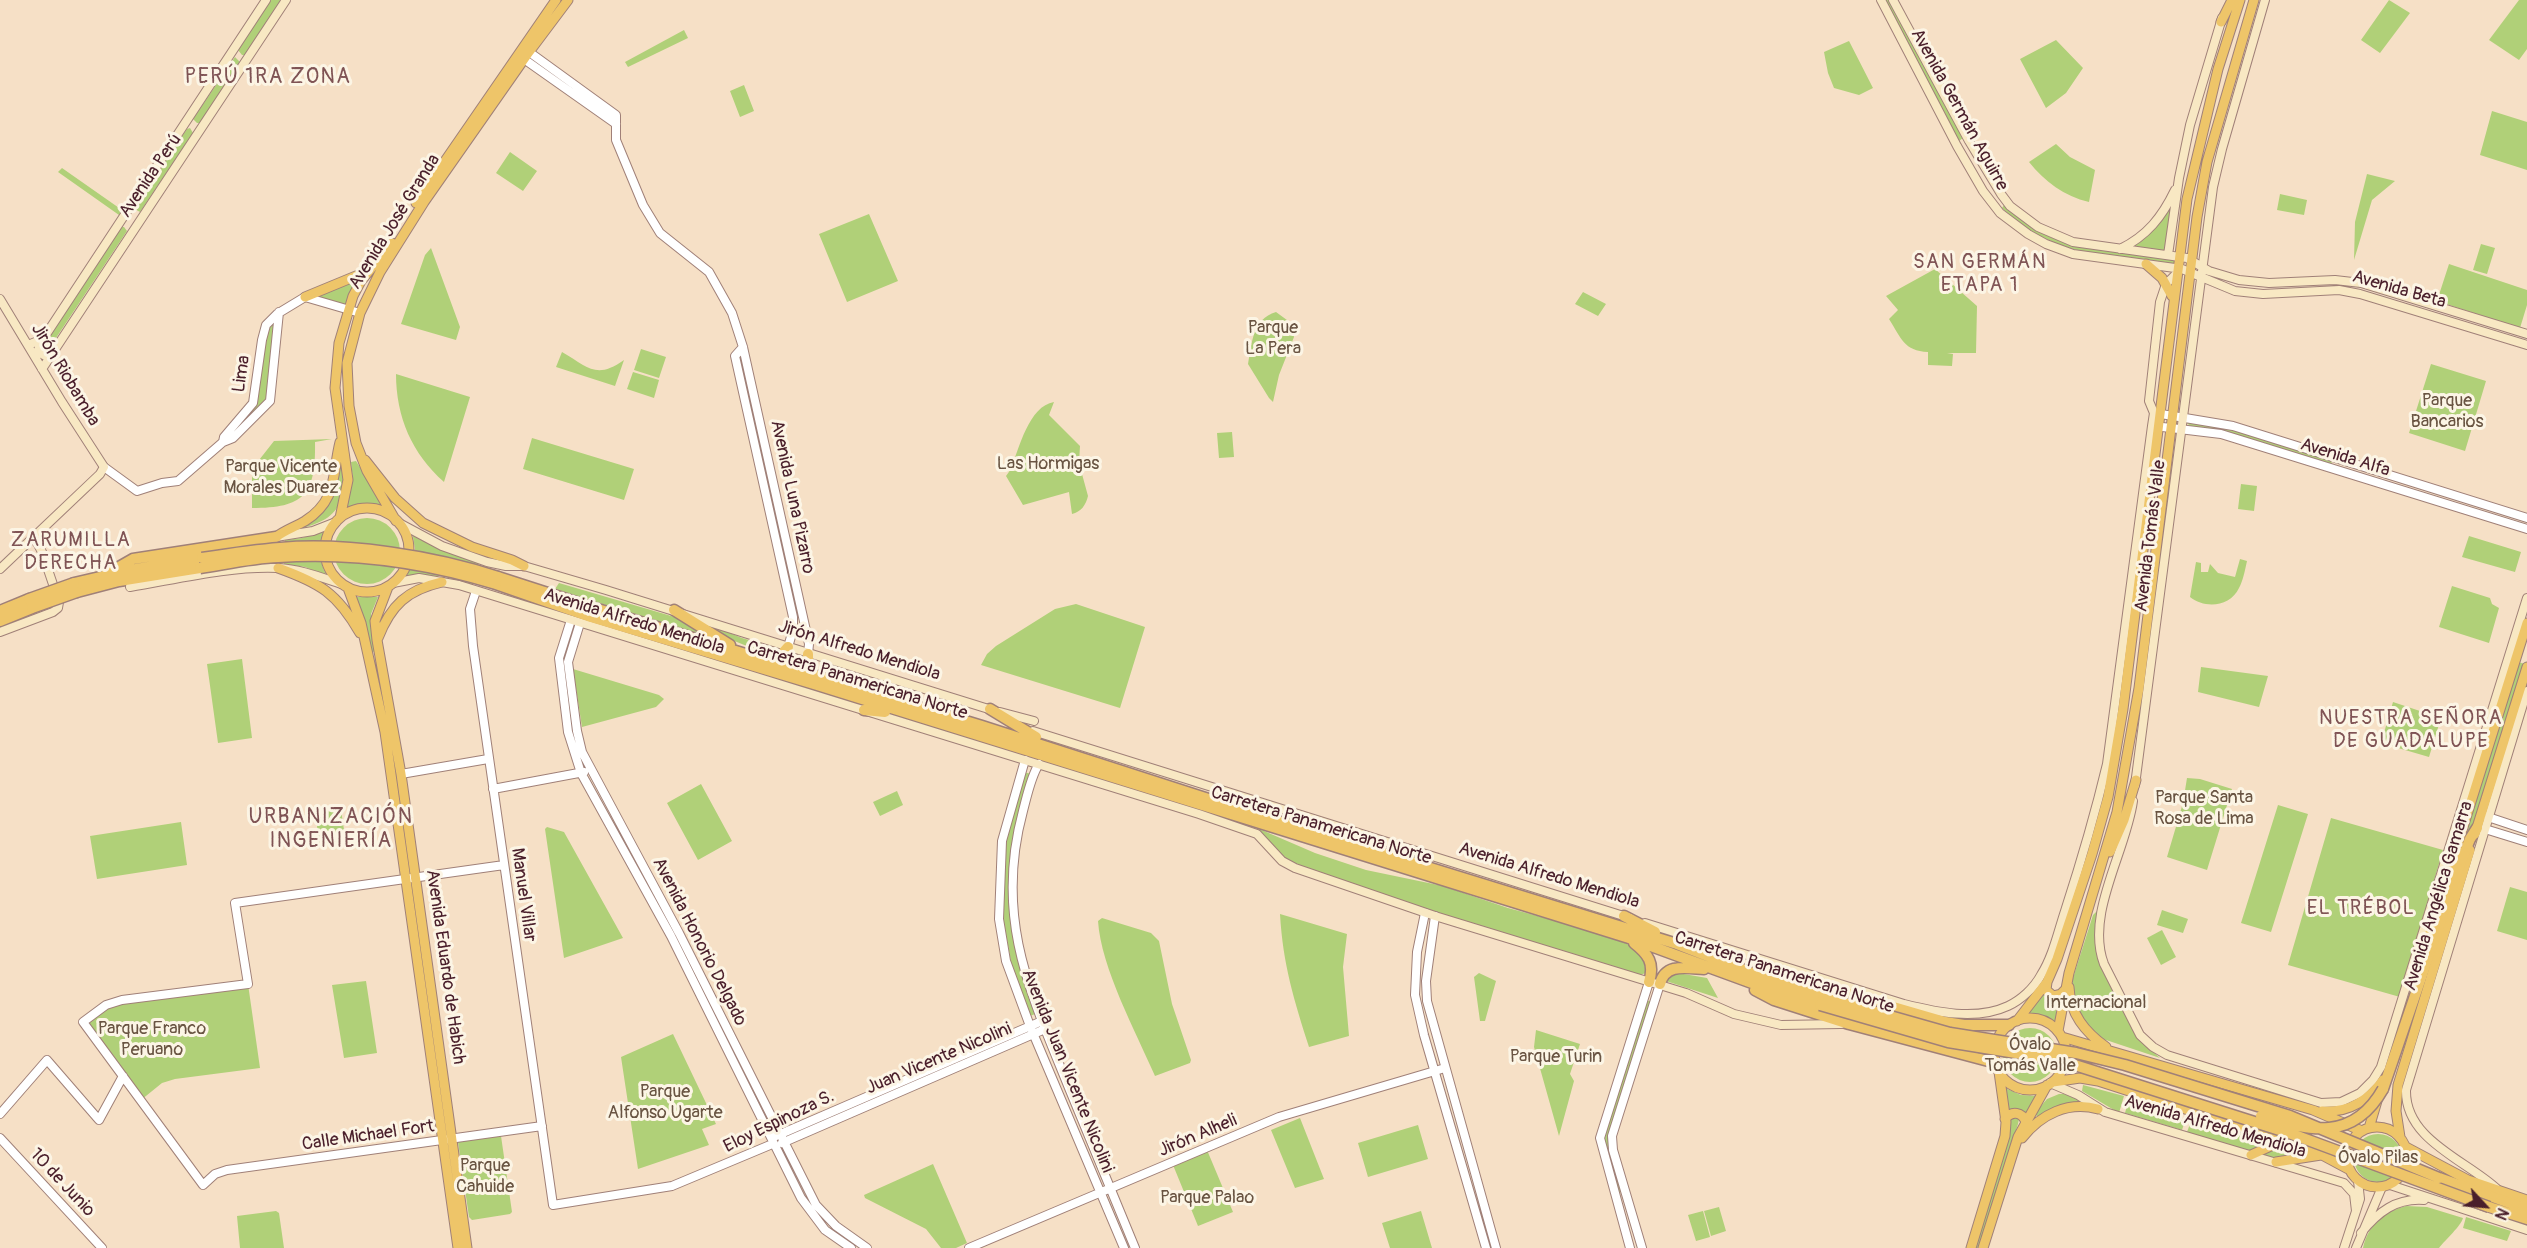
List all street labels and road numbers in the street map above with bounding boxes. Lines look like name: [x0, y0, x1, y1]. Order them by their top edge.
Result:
street label: Avenida Germán Aguirre: [1905, 25, 2013, 195]
street label: Avenida Perú: [115, 130, 187, 222]
street label: Avenida José Granda: [345, 151, 445, 293]
street label: Avenida Beta: [2350, 266, 2448, 314]
street label: Jirón Riobamba: [26, 320, 104, 430]
street label: Lima: [229, 354, 255, 394]
street label: Avenida Luna Pizarro: [765, 418, 819, 576]
street label: Avenida Alfa: [2298, 434, 2392, 482]
street label: Avenida Tomás Valle: [2131, 459, 2171, 613]
street label: Avenida Alfredo Mendiola: [541, 584, 727, 660]
street label: Jirón Alfredo Mendiola: [775, 616, 943, 686]
street label: Carretera Panamericana Norte: [744, 637, 970, 725]
street label: Carretera Panamericana Norte: [1208, 782, 1434, 870]
street label: Avenida Angélica Gamarra: [2400, 799, 2478, 993]
street label: Avenida Alfredo Mendiola: [1456, 838, 1642, 914]
street label: Manuel Villar: [506, 847, 540, 943]
street label: Avenida Honorio Delgado: [647, 854, 751, 1030]
street label: Avenida Eduardo de Habich: [421, 868, 469, 1066]
street label: Carretera Panamericana Norte: [1671, 927, 1897, 1019]
street label: Avenida Juan Vicente Nicolini: [1016, 966, 1118, 1176]
street label: Juan Vicente Nicolini: [863, 1019, 1015, 1099]
street label: Eloy Espinoza S.: [720, 1086, 838, 1158]
street label: Avenida Alfredo Mendiola: [2122, 1091, 2308, 1163]
street label: Jirón Alheli: [1156, 1110, 1240, 1162]
street label: Calle Michael Fort: [301, 1116, 435, 1156]
street label: 10 de Junio: [25, 1144, 99, 1222]

